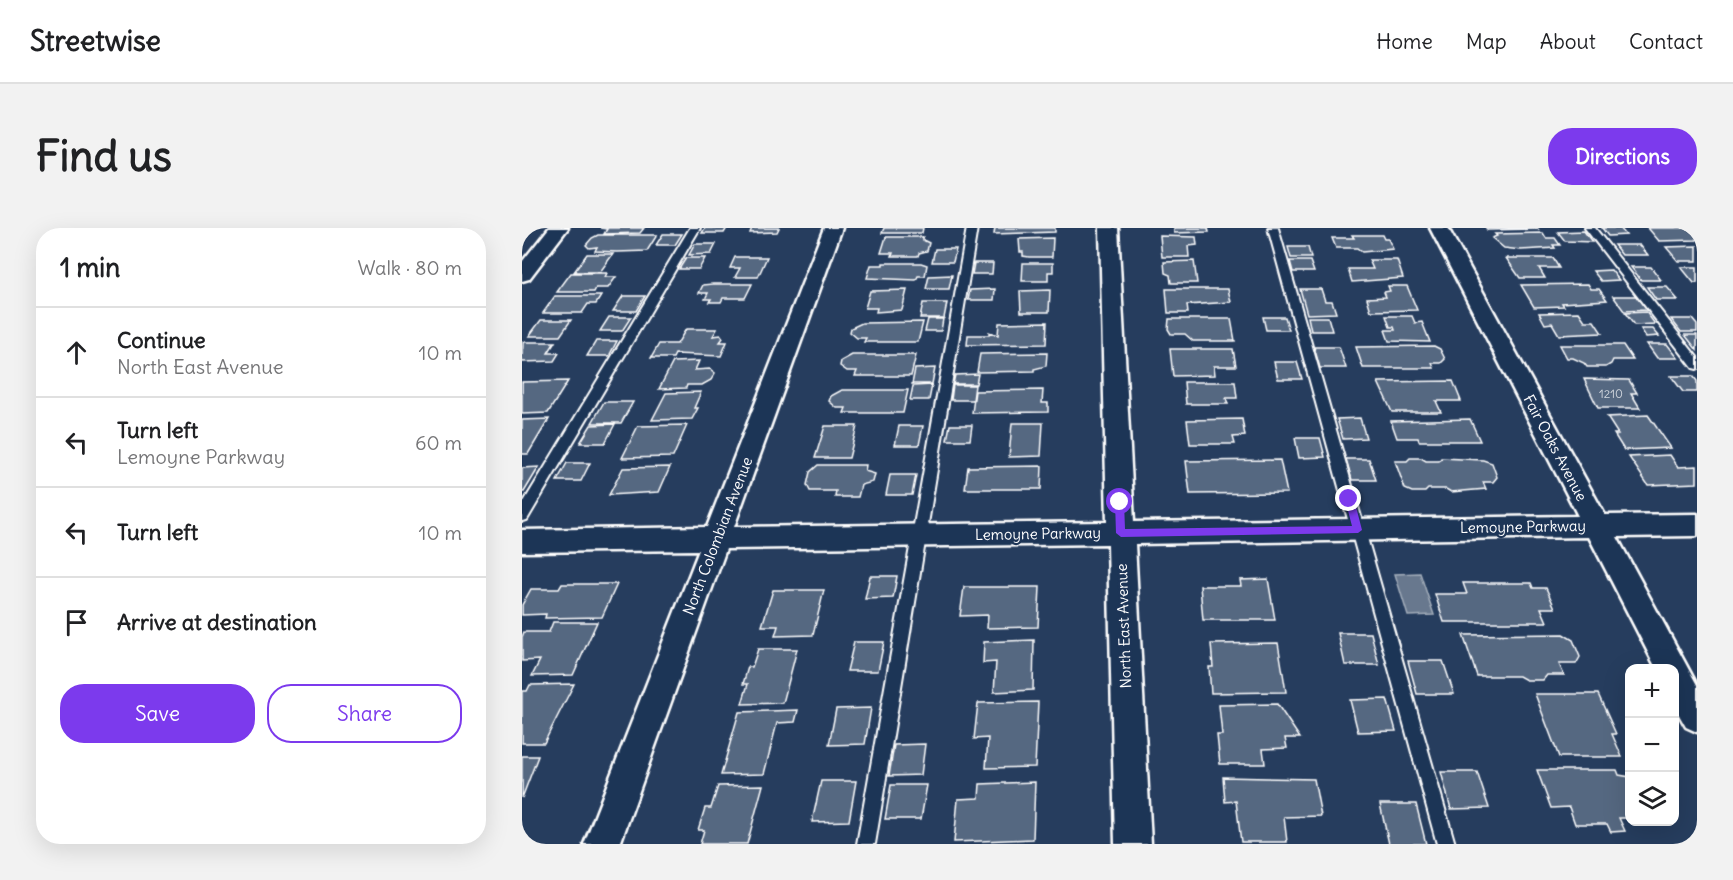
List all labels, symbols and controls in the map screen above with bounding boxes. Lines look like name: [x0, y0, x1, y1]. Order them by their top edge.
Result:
text: Streetwise: [30, 23, 161, 59]
text: Home: [1376, 28, 1433, 55]
text: Map: [1466, 28, 1507, 55]
text: About: [1540, 28, 1596, 55]
text: Contact: [1629, 28, 1703, 55]
button: Directions: [1548, 128, 1697, 185]
text: Find us: [36, 130, 172, 182]
text: 1 min: [60, 251, 120, 284]
text: Walk · 80 m: [357, 255, 462, 280]
text: Continue: [117, 326, 206, 354]
icon: ahead: [60, 336, 93, 369]
text: 10 m: [419, 340, 462, 365]
text: North East Avenue: [117, 354, 284, 379]
house number: 1210: [1599, 386, 1623, 401]
street label: Fair Oaks Avenue: [1519, 391, 1592, 504]
text: Turn left: [117, 416, 198, 444]
icon: left: [60, 426, 93, 459]
text: 60 m: [415, 430, 462, 455]
text: Lemoyne Parkway: [117, 444, 285, 469]
street label: North Colombian Avenue: [679, 454, 756, 618]
route end: [1335, 485, 1361, 511]
route start: [1106, 488, 1132, 514]
icon: left: [60, 516, 93, 549]
street label: Lemoyne Parkway: [1460, 516, 1586, 537]
text: Turn left: [117, 518, 198, 546]
text: 10 m: [419, 520, 462, 545]
street label: Lemoyne Parkway: [975, 523, 1101, 544]
street label: North East Avenue: [1112, 563, 1135, 689]
icon: arrive: [60, 606, 93, 639]
text: Arrive at destination: [117, 608, 317, 636]
map controls: [1625, 664, 1679, 826]
button: +: [1625, 664, 1679, 718]
button: Save: [60, 684, 255, 743]
button: Share: [267, 684, 462, 743]
button: −: [1625, 718, 1679, 772]
button: layers: [1625, 772, 1679, 826]

